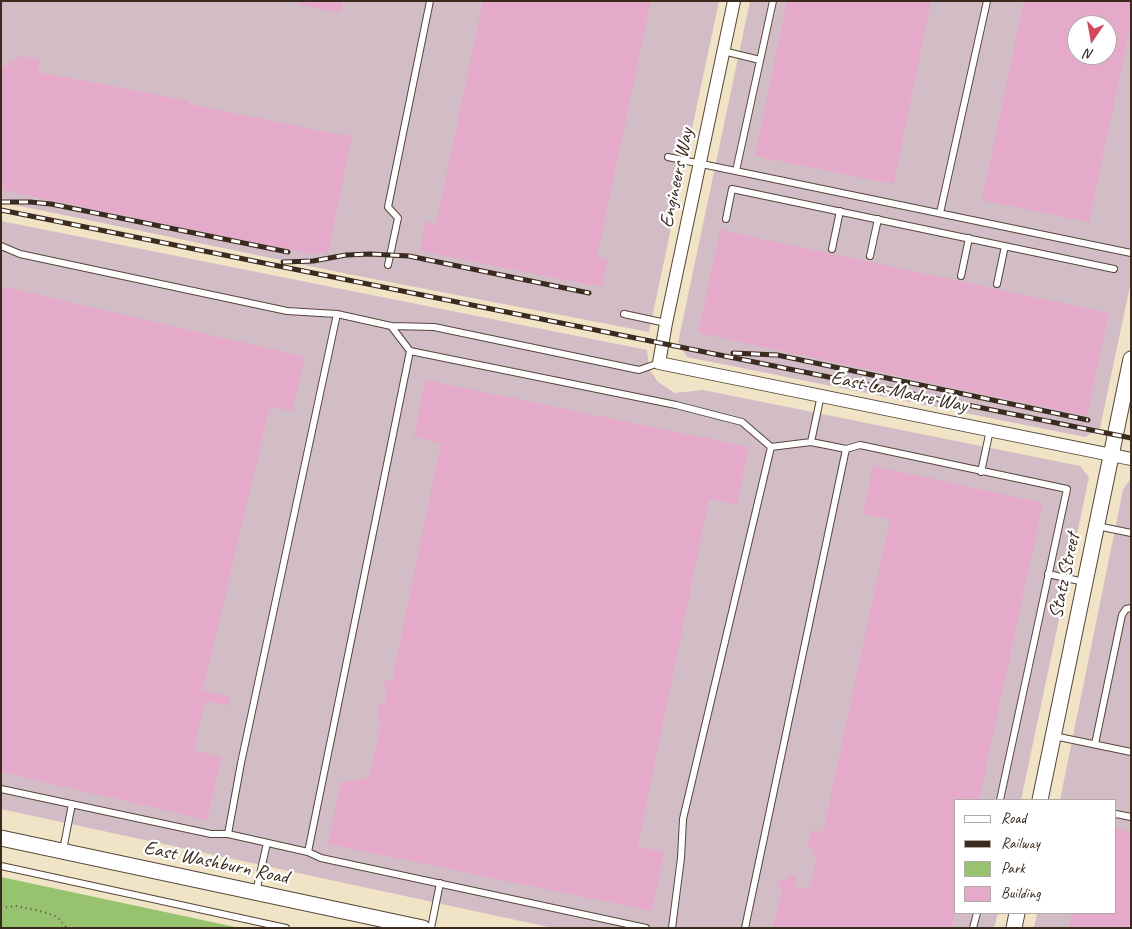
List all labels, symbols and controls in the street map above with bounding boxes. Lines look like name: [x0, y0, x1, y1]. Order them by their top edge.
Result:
north arrow: [1067, 15, 1117, 65]
text: N: [1083, 45, 1095, 63]
street label: Engineers Way: [655, 126, 699, 230]
street label: East La Madre Way: [829, 366, 969, 418]
street label: Statz Street: [1044, 531, 1086, 621]
legend: [954, 799, 1117, 914]
text: Road: [1001, 809, 1026, 828]
text: Railway: [1001, 834, 1040, 853]
street label: East Washburn Road: [141, 836, 291, 890]
text: Park: [1001, 859, 1025, 878]
text: Building: [1001, 884, 1040, 903]

